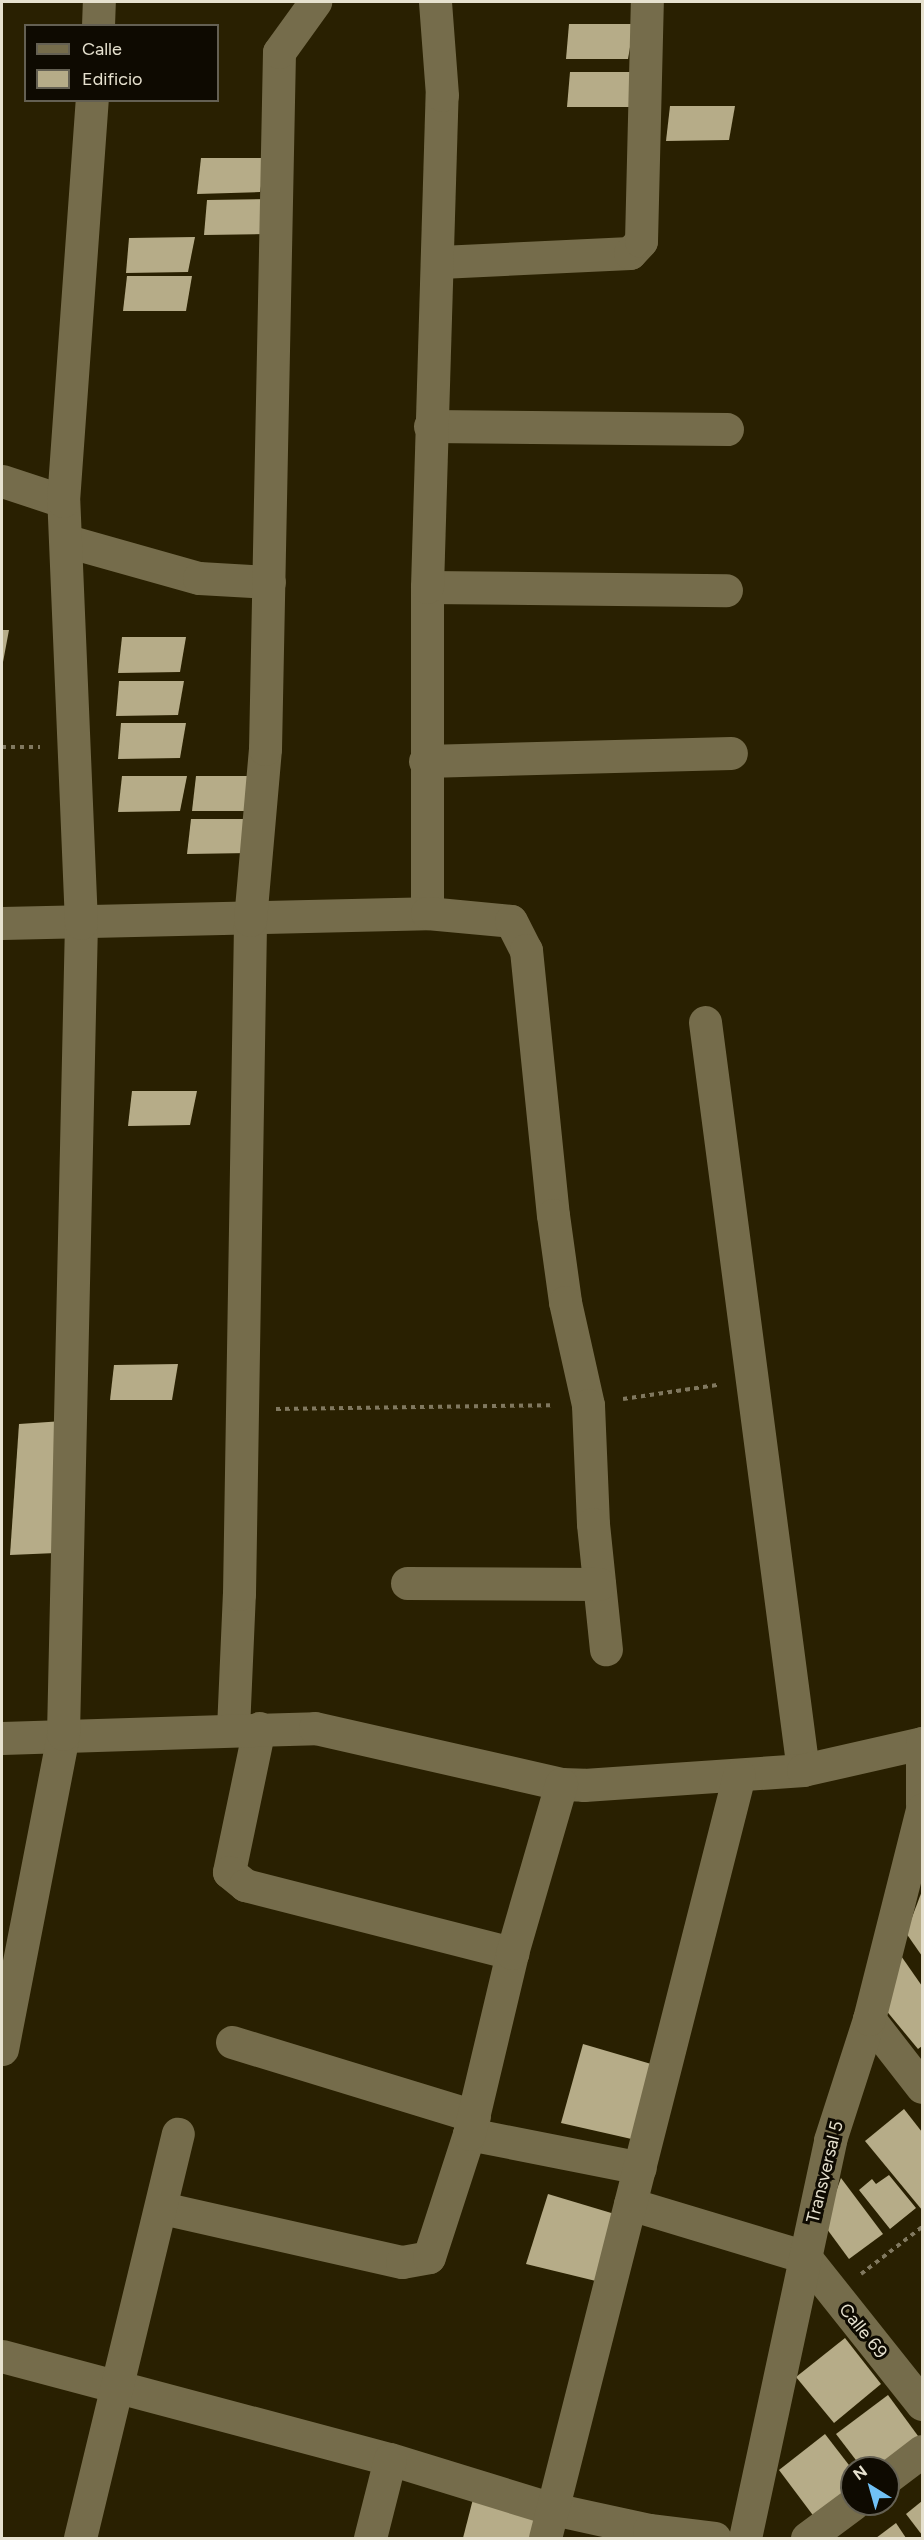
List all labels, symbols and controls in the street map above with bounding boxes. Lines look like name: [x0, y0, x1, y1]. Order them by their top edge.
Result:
legend: [24, 24, 219, 102]
text: Calle: [82, 38, 122, 60]
text: Edificio: [82, 68, 143, 90]
street label: Transversal 5: [802, 2119, 848, 2225]
street label: Calle 69: [834, 2299, 892, 2363]
north arrow: [840, 2456, 900, 2516]
text: N: [849, 2462, 871, 2484]

